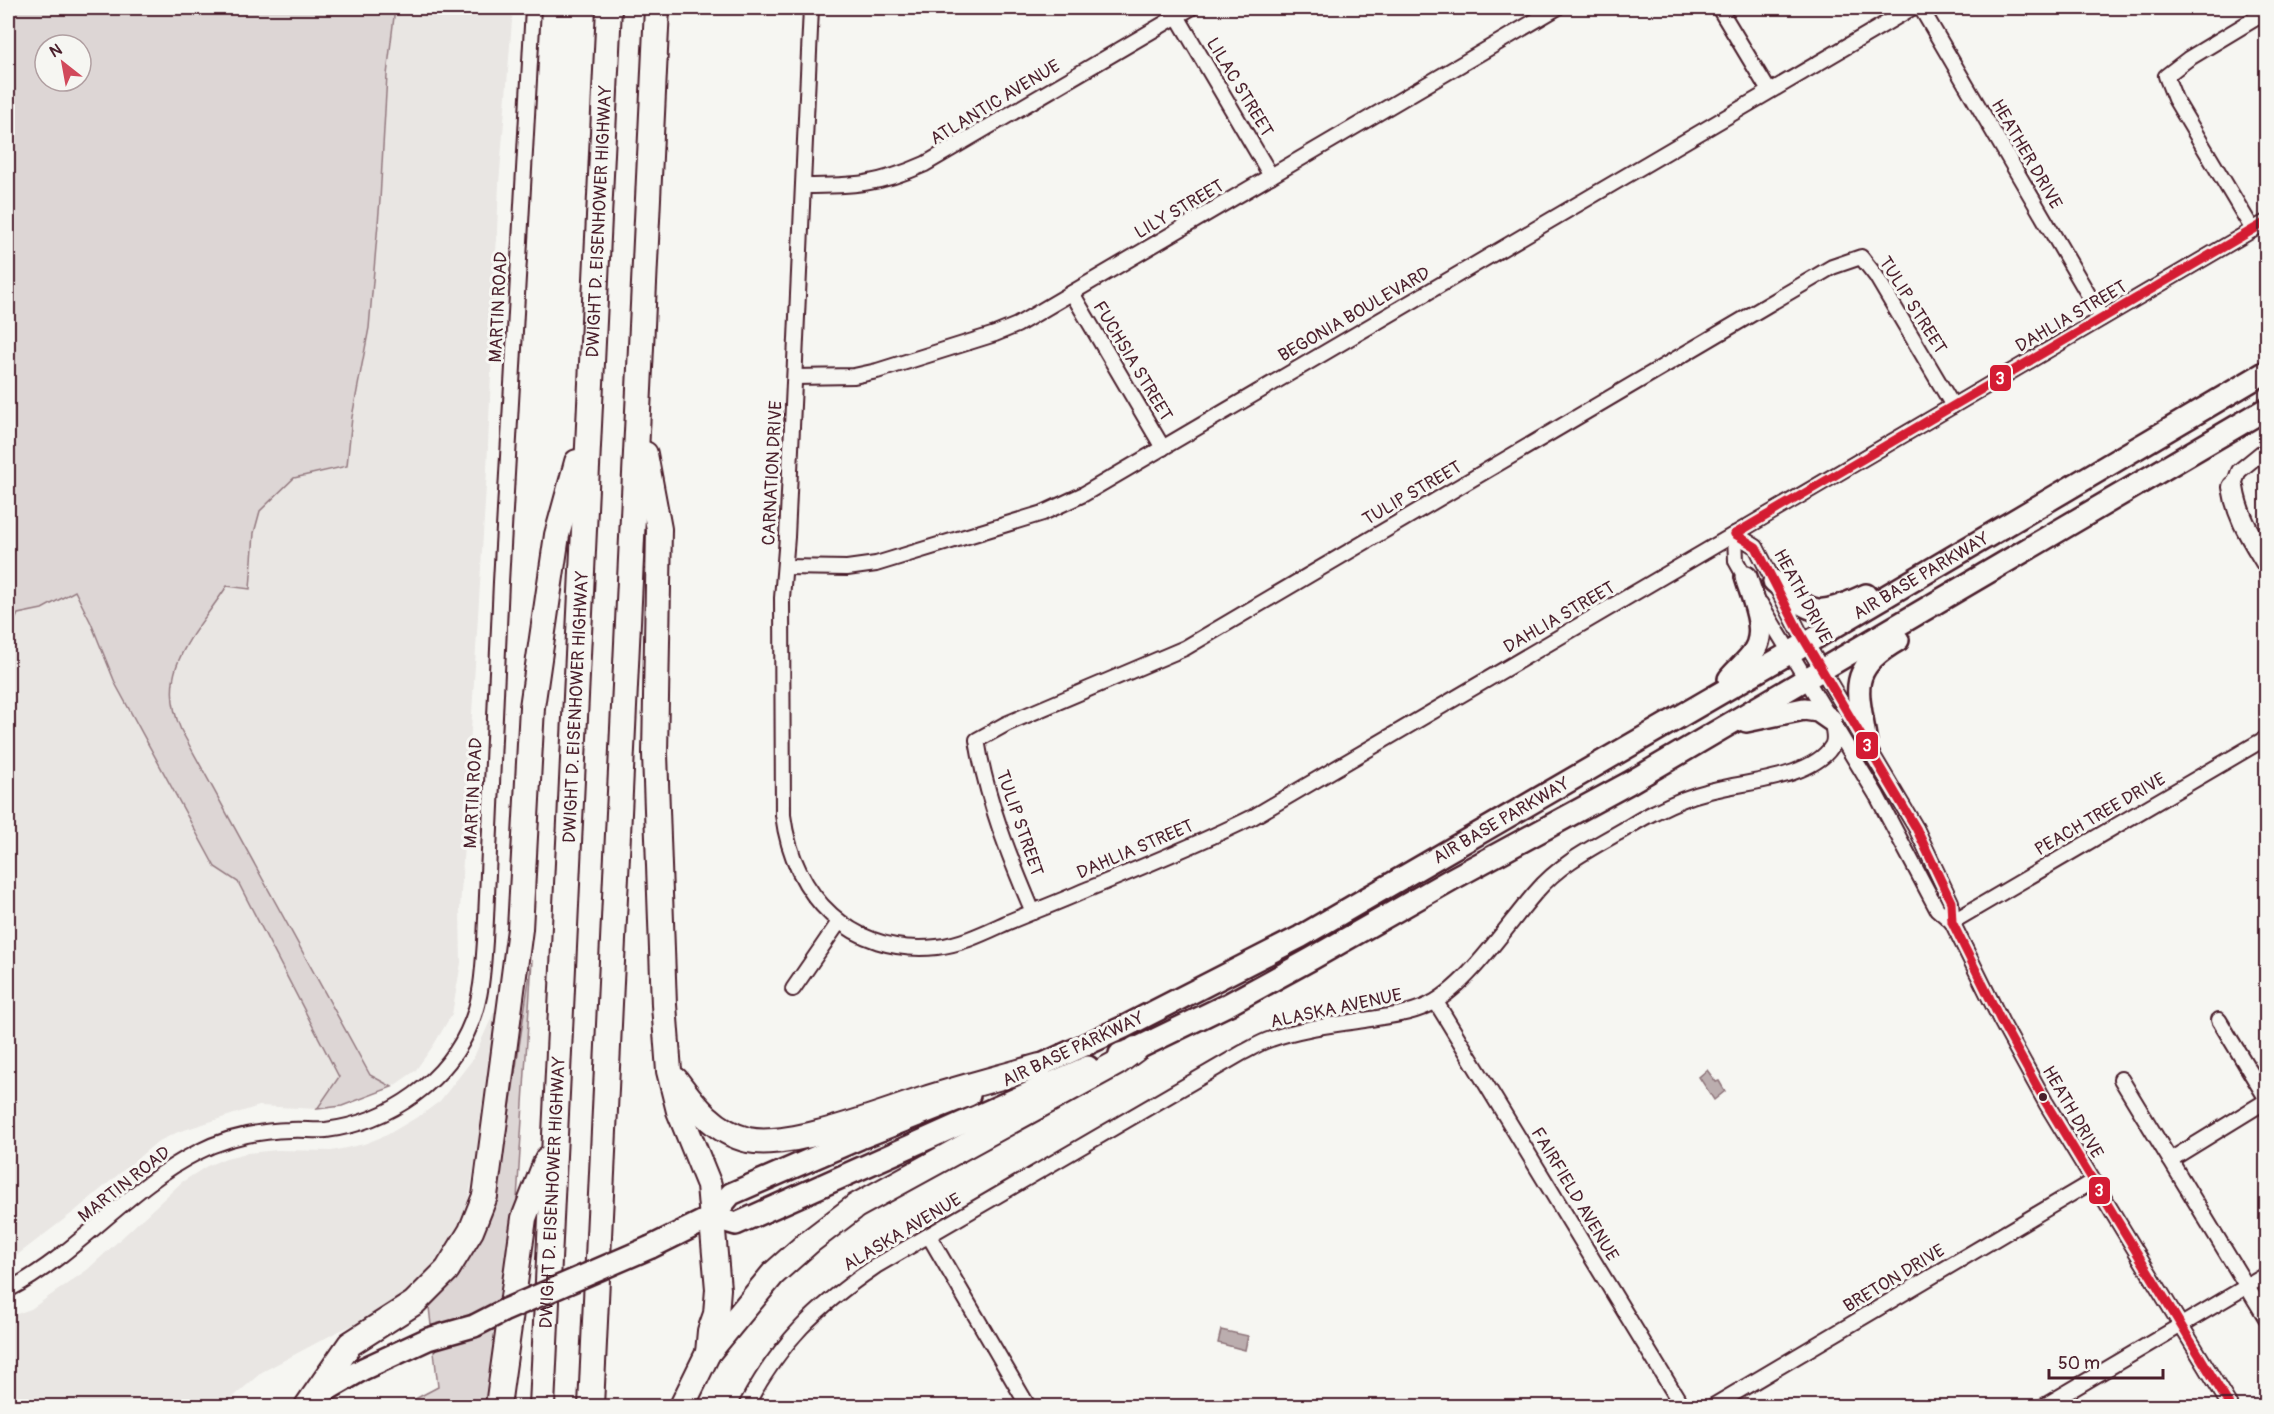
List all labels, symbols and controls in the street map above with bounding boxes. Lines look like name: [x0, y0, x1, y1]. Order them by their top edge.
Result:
north arrow: [33, 33, 93, 93]
street label: LILAC STREET: [1201, 33, 1278, 141]
text: N: [46, 40, 66, 62]
street label: ATLANTIC AVENUE: [926, 55, 1064, 150]
street label: DWIGHT D. EISENHOWER HIGHWAY: [581, 84, 617, 358]
street label: HEATHER DRIVE: [1986, 95, 2067, 213]
street label: LILY STREET: [1130, 175, 1228, 244]
street label: MARTIN ROAD: [484, 251, 513, 363]
street label: TULIP STREET: [1874, 252, 1952, 358]
street label: BEGONIA BOULEVARD: [1274, 262, 1434, 367]
street label: DAHLIA STREET: [2011, 275, 2131, 358]
street label: FUCHSIA STREET: [1088, 297, 1177, 425]
line badge: 3: [1989, 364, 2012, 392]
text: 3: [1996, 369, 2005, 389]
street label: CARNATION DRIVE: [757, 400, 788, 546]
street label: TULIP STREET: [1359, 456, 1466, 531]
street label: AIR BASE PARKWAY: [1849, 527, 1994, 625]
street label: HEATH DRIVE: [1768, 545, 1837, 647]
street label: DWIGHT D. EISENHOWER HIGHWAY: [558, 570, 594, 843]
street label: DAHLIA STREET: [1499, 576, 1619, 659]
line badge: 3: [1855, 731, 1879, 760]
text: 3: [1863, 736, 1872, 756]
street label: MARTIN ROAD: [459, 737, 488, 849]
street label: TULIP STREET: [991, 767, 1048, 879]
street label: PEACH TREE DRIVE: [2031, 768, 2170, 861]
street label: AIR BASE PARKWAY: [1429, 772, 1574, 869]
street label: DAHLIA STREET: [1073, 814, 1197, 884]
street label: ALASKA AVENUE: [1268, 983, 1404, 1034]
street label: AIR BASE PARKWAY: [999, 1006, 1148, 1092]
street label: DWIGHT D. EISENHOWER HIGHWAY: [535, 1055, 571, 1329]
street label: HEATH DRIVE: [2037, 1062, 2108, 1163]
unlabelled marker: [2037, 1091, 2049, 1103]
street label: FAIRFIELD AVENUE: [1526, 1123, 1624, 1265]
street label: MARTIN ROAD: [73, 1141, 175, 1228]
line badge: 3: [2088, 1176, 2111, 1205]
text: 3: [2095, 1181, 2104, 1201]
street label: ALASKA AVENUE: [839, 1188, 966, 1277]
street label: BRETON DRIVE: [1839, 1239, 1949, 1318]
scale bar: [2049, 1342, 2163, 1380]
text: 50 m: [2058, 1352, 2100, 1375]

